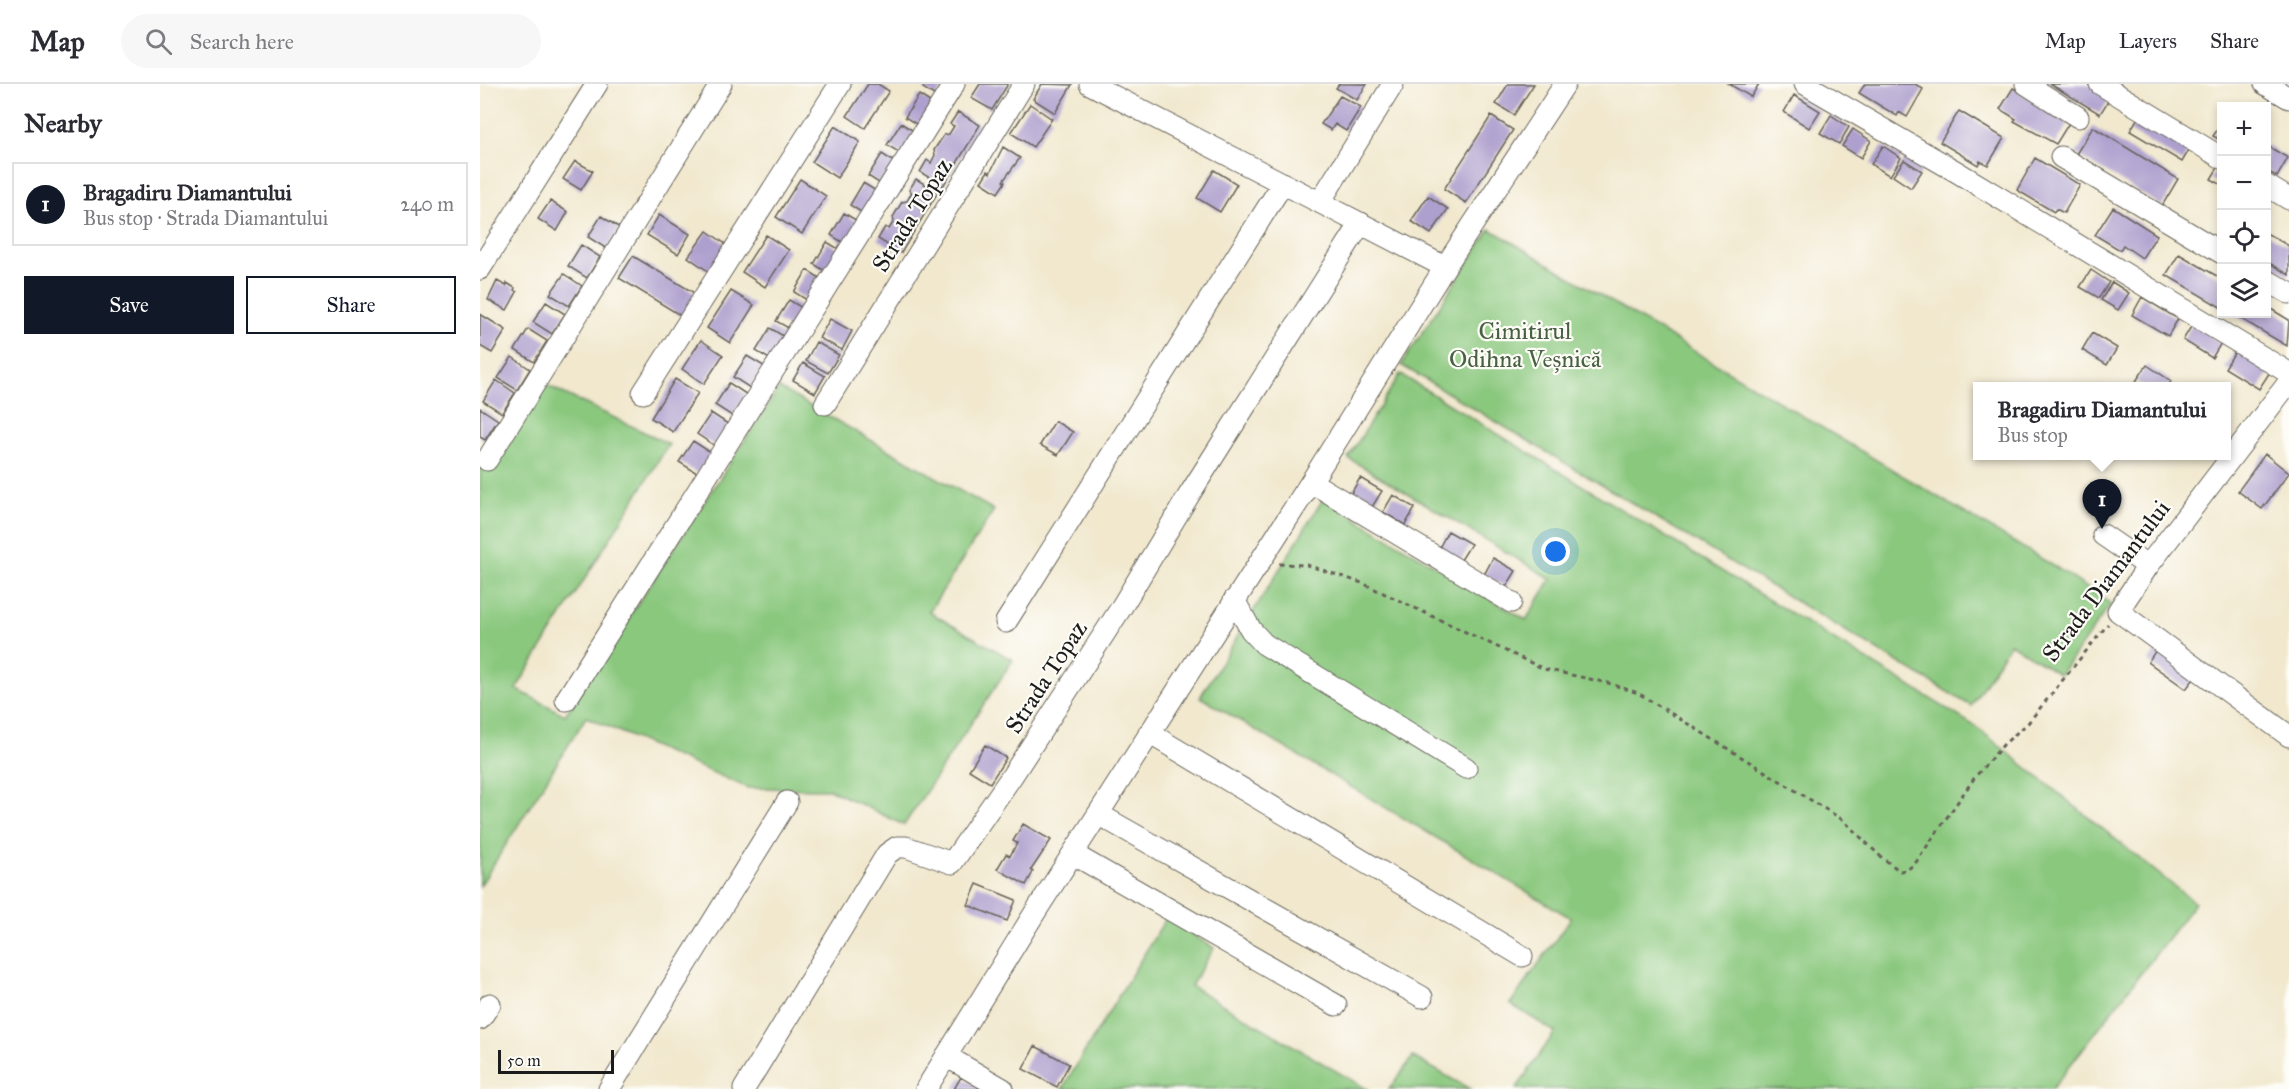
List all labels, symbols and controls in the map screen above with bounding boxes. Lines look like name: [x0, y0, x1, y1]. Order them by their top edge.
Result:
search box: [121, 14, 541, 68]
text: Map: [30, 24, 85, 59]
icon: search: [142, 25, 175, 58]
text: Search here: [190, 28, 294, 55]
text: Map: [2045, 28, 2086, 54]
text: Layers: [2119, 28, 2177, 54]
text: Share: [2210, 28, 2259, 54]
map controls: [2217, 102, 2271, 318]
button: +: [2217, 102, 2271, 156]
text: Nearby: [24, 107, 102, 139]
street label: Strada Topaz: [865, 152, 959, 278]
button: −: [2217, 156, 2271, 210]
text: Bragadiru Diamantului: [83, 179, 292, 206]
text: 1: [42, 192, 49, 216]
text: 240 m: [400, 192, 454, 216]
text: Bus stop · Strada Diamantului: [83, 206, 328, 230]
button: locate: [2217, 210, 2271, 264]
button: layers: [2217, 264, 2271, 318]
button: Save: [24, 276, 234, 334]
button: Share: [246, 276, 456, 334]
park label: Cimitirul Odihna Veșnică: [1449, 316, 1602, 374]
popup: [1973, 382, 2231, 460]
text: Bragadiru Diamantului: [1998, 396, 2206, 423]
text: Bus stop: [1998, 423, 2068, 447]
pin: 1: [2082, 480, 2122, 529]
street label: Strada Diamantului: [2035, 494, 2177, 668]
your location: [1541, 537, 1570, 566]
street label: Strada Topaz: [998, 615, 1094, 739]
scale bar: [498, 1047, 614, 1074]
text: 50 m: [507, 1051, 541, 1070]

